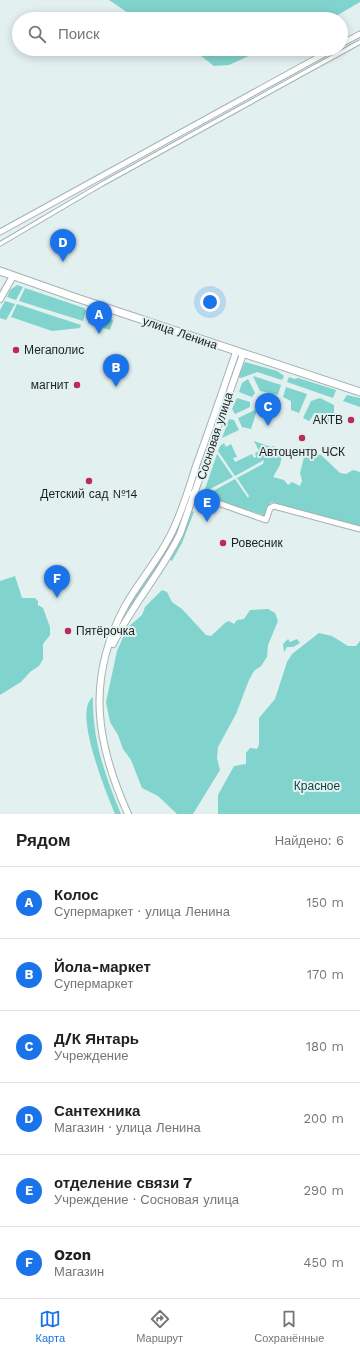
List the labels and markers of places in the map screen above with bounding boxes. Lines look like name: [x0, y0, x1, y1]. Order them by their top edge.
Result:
pin: D: [50, 229, 76, 262]
pin: A: [86, 301, 112, 334]
place label: Мегаполис: [24, 343, 84, 357]
marker: Мегаполис: [11, 345, 21, 355]
pin: B: [103, 354, 129, 387]
place label: магнит: [31, 378, 69, 392]
marker: магнит: [72, 380, 82, 390]
pin: C: [255, 393, 281, 426]
place label: АКТВ: [313, 413, 343, 427]
marker: АКТВ: [346, 415, 356, 425]
marker: Автоцентр ЧСК: [297, 433, 307, 443]
place label: Автоцентр ЧСК: [259, 445, 345, 459]
marker: Детский сад №14: [84, 476, 94, 486]
place label: Детский сад №14: [40, 487, 138, 501]
pin: E: [194, 489, 220, 522]
place label: Ровесник: [231, 536, 283, 550]
marker: Ровесник: [218, 538, 228, 548]
pin: F: [44, 565, 70, 598]
place label: Пятёрочка: [76, 624, 135, 638]
marker: Пятёрочка: [63, 626, 73, 636]

